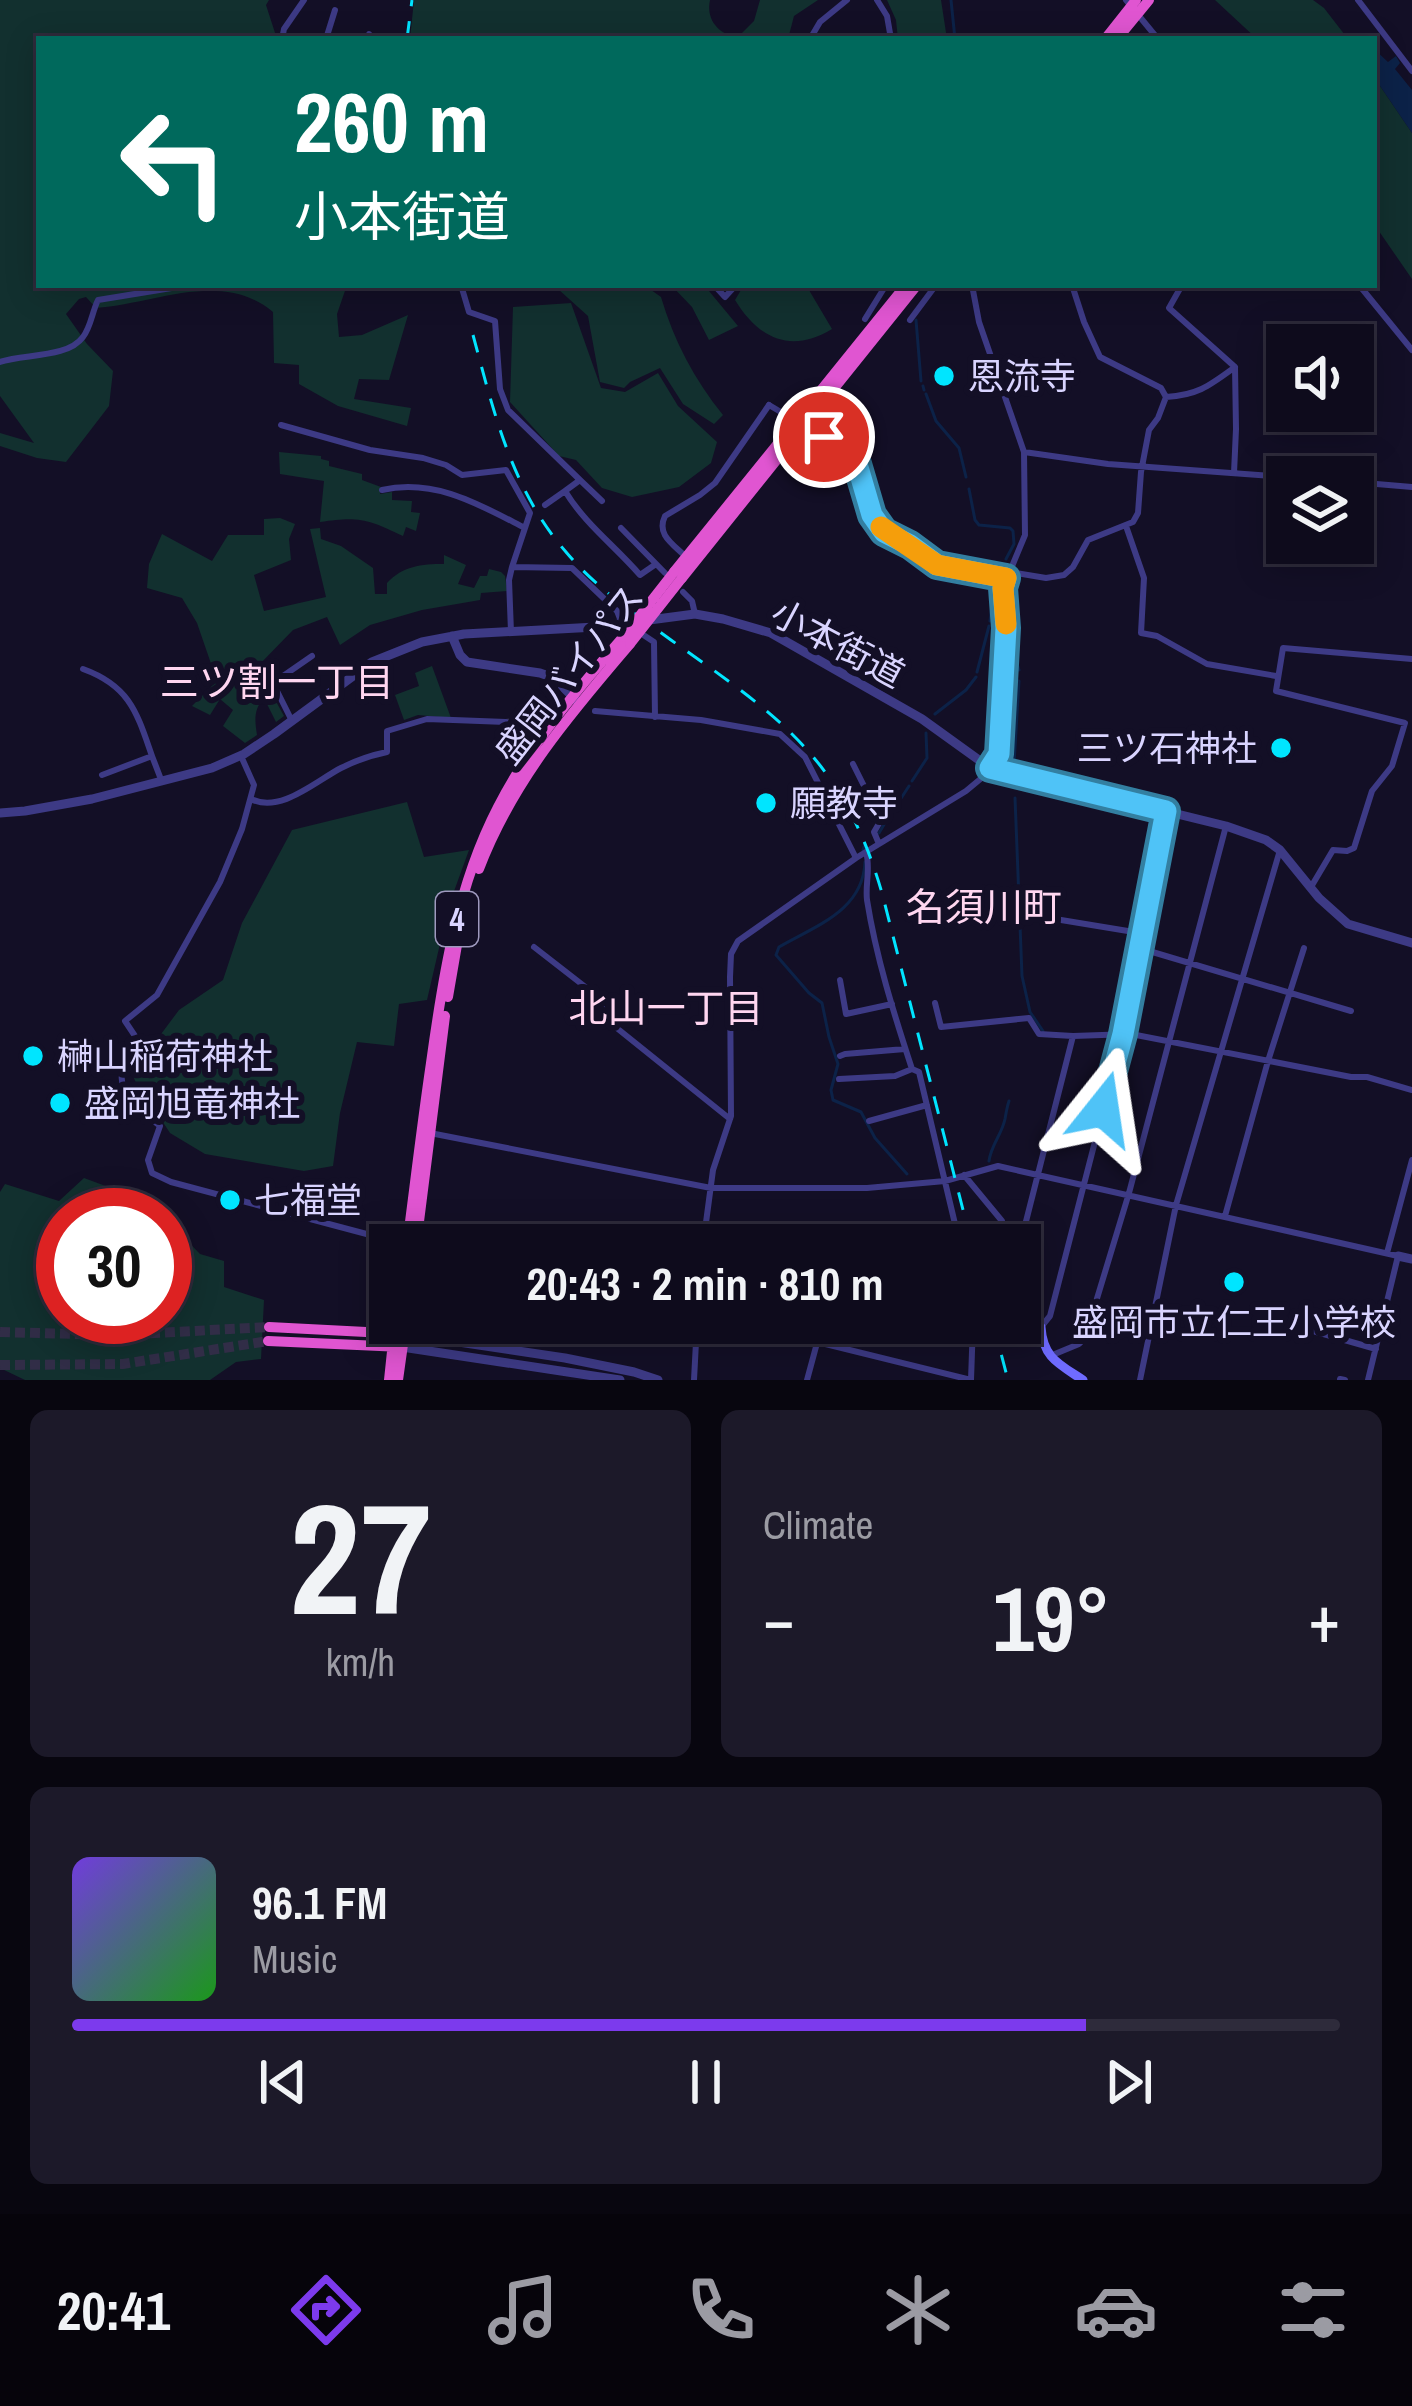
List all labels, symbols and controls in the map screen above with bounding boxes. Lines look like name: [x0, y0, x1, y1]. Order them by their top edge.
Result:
text: 260 m: [294, 65, 489, 178]
icon: left: [96, 84, 252, 240]
text: 小本街道: [294, 180, 510, 253]
map controls: [1266, 324, 1374, 564]
button: sound: [1266, 324, 1374, 432]
place label: 恩流寺: [968, 352, 1076, 400]
marker: 恩流寺: [931, 363, 957, 389]
pin: [773, 386, 875, 488]
icon: arrive: [791, 404, 857, 470]
button: layers: [1266, 456, 1374, 564]
street label: 盛岡バイパス: [484, 574, 654, 774]
street label: 小本街道: [763, 588, 913, 698]
district label: 三ツ割一丁目: [160, 656, 394, 708]
place label: 三ツ石神社: [1077, 724, 1257, 772]
marker: 三ツ石神社: [1268, 735, 1294, 761]
place label: 願教寺: [790, 779, 898, 827]
marker: 願教寺: [753, 790, 779, 816]
district label: 名須川町: [906, 881, 1062, 933]
road number: 4: [436, 892, 478, 946]
district label: 北山一丁目: [568, 982, 764, 1034]
place label: 榊山稲荷神社: [57, 1032, 273, 1080]
marker: 榊山稲荷神社: [20, 1043, 46, 1069]
position arrow: [1040, 1046, 1166, 1172]
place label: 盛岡旭竜神社: [84, 1079, 300, 1127]
marker: 盛岡旭竜神社: [47, 1090, 73, 1116]
place label: 七福堂: [254, 1176, 362, 1224]
marker: 七福堂: [217, 1187, 243, 1213]
speed limit sign: 30: [36, 1188, 192, 1344]
text: 20:43 · 2 min · 810 m: [527, 1253, 883, 1314]
marker: 盛岡市立仁王小学校: [1221, 1269, 1247, 1295]
place label: 盛岡市立仁王小学校: [1072, 1298, 1396, 1346]
text: 27: [289, 1453, 432, 1663]
text: Climate: [763, 1499, 873, 1551]
text: 19°: [992, 1558, 1111, 1679]
text: −: [763, 1574, 795, 1663]
text: +: [1308, 1574, 1340, 1663]
text: km/h: [326, 1636, 395, 1688]
text: 96.1 FM: [252, 1872, 387, 1933]
text: Music: [252, 1933, 337, 1985]
icon: previous: [250, 2049, 316, 2115]
icon: pause: [673, 2049, 739, 2115]
icon: next: [1096, 2049, 1162, 2115]
icon: directions: [284, 2268, 368, 2352]
icon: music: [481, 2268, 565, 2352]
icon: phone: [679, 2268, 763, 2352]
icon: climate: [876, 2268, 960, 2352]
icon: car: [1074, 2268, 1158, 2352]
icon: filters: [1271, 2268, 1355, 2352]
text: 20:41: [57, 2274, 170, 2347]

